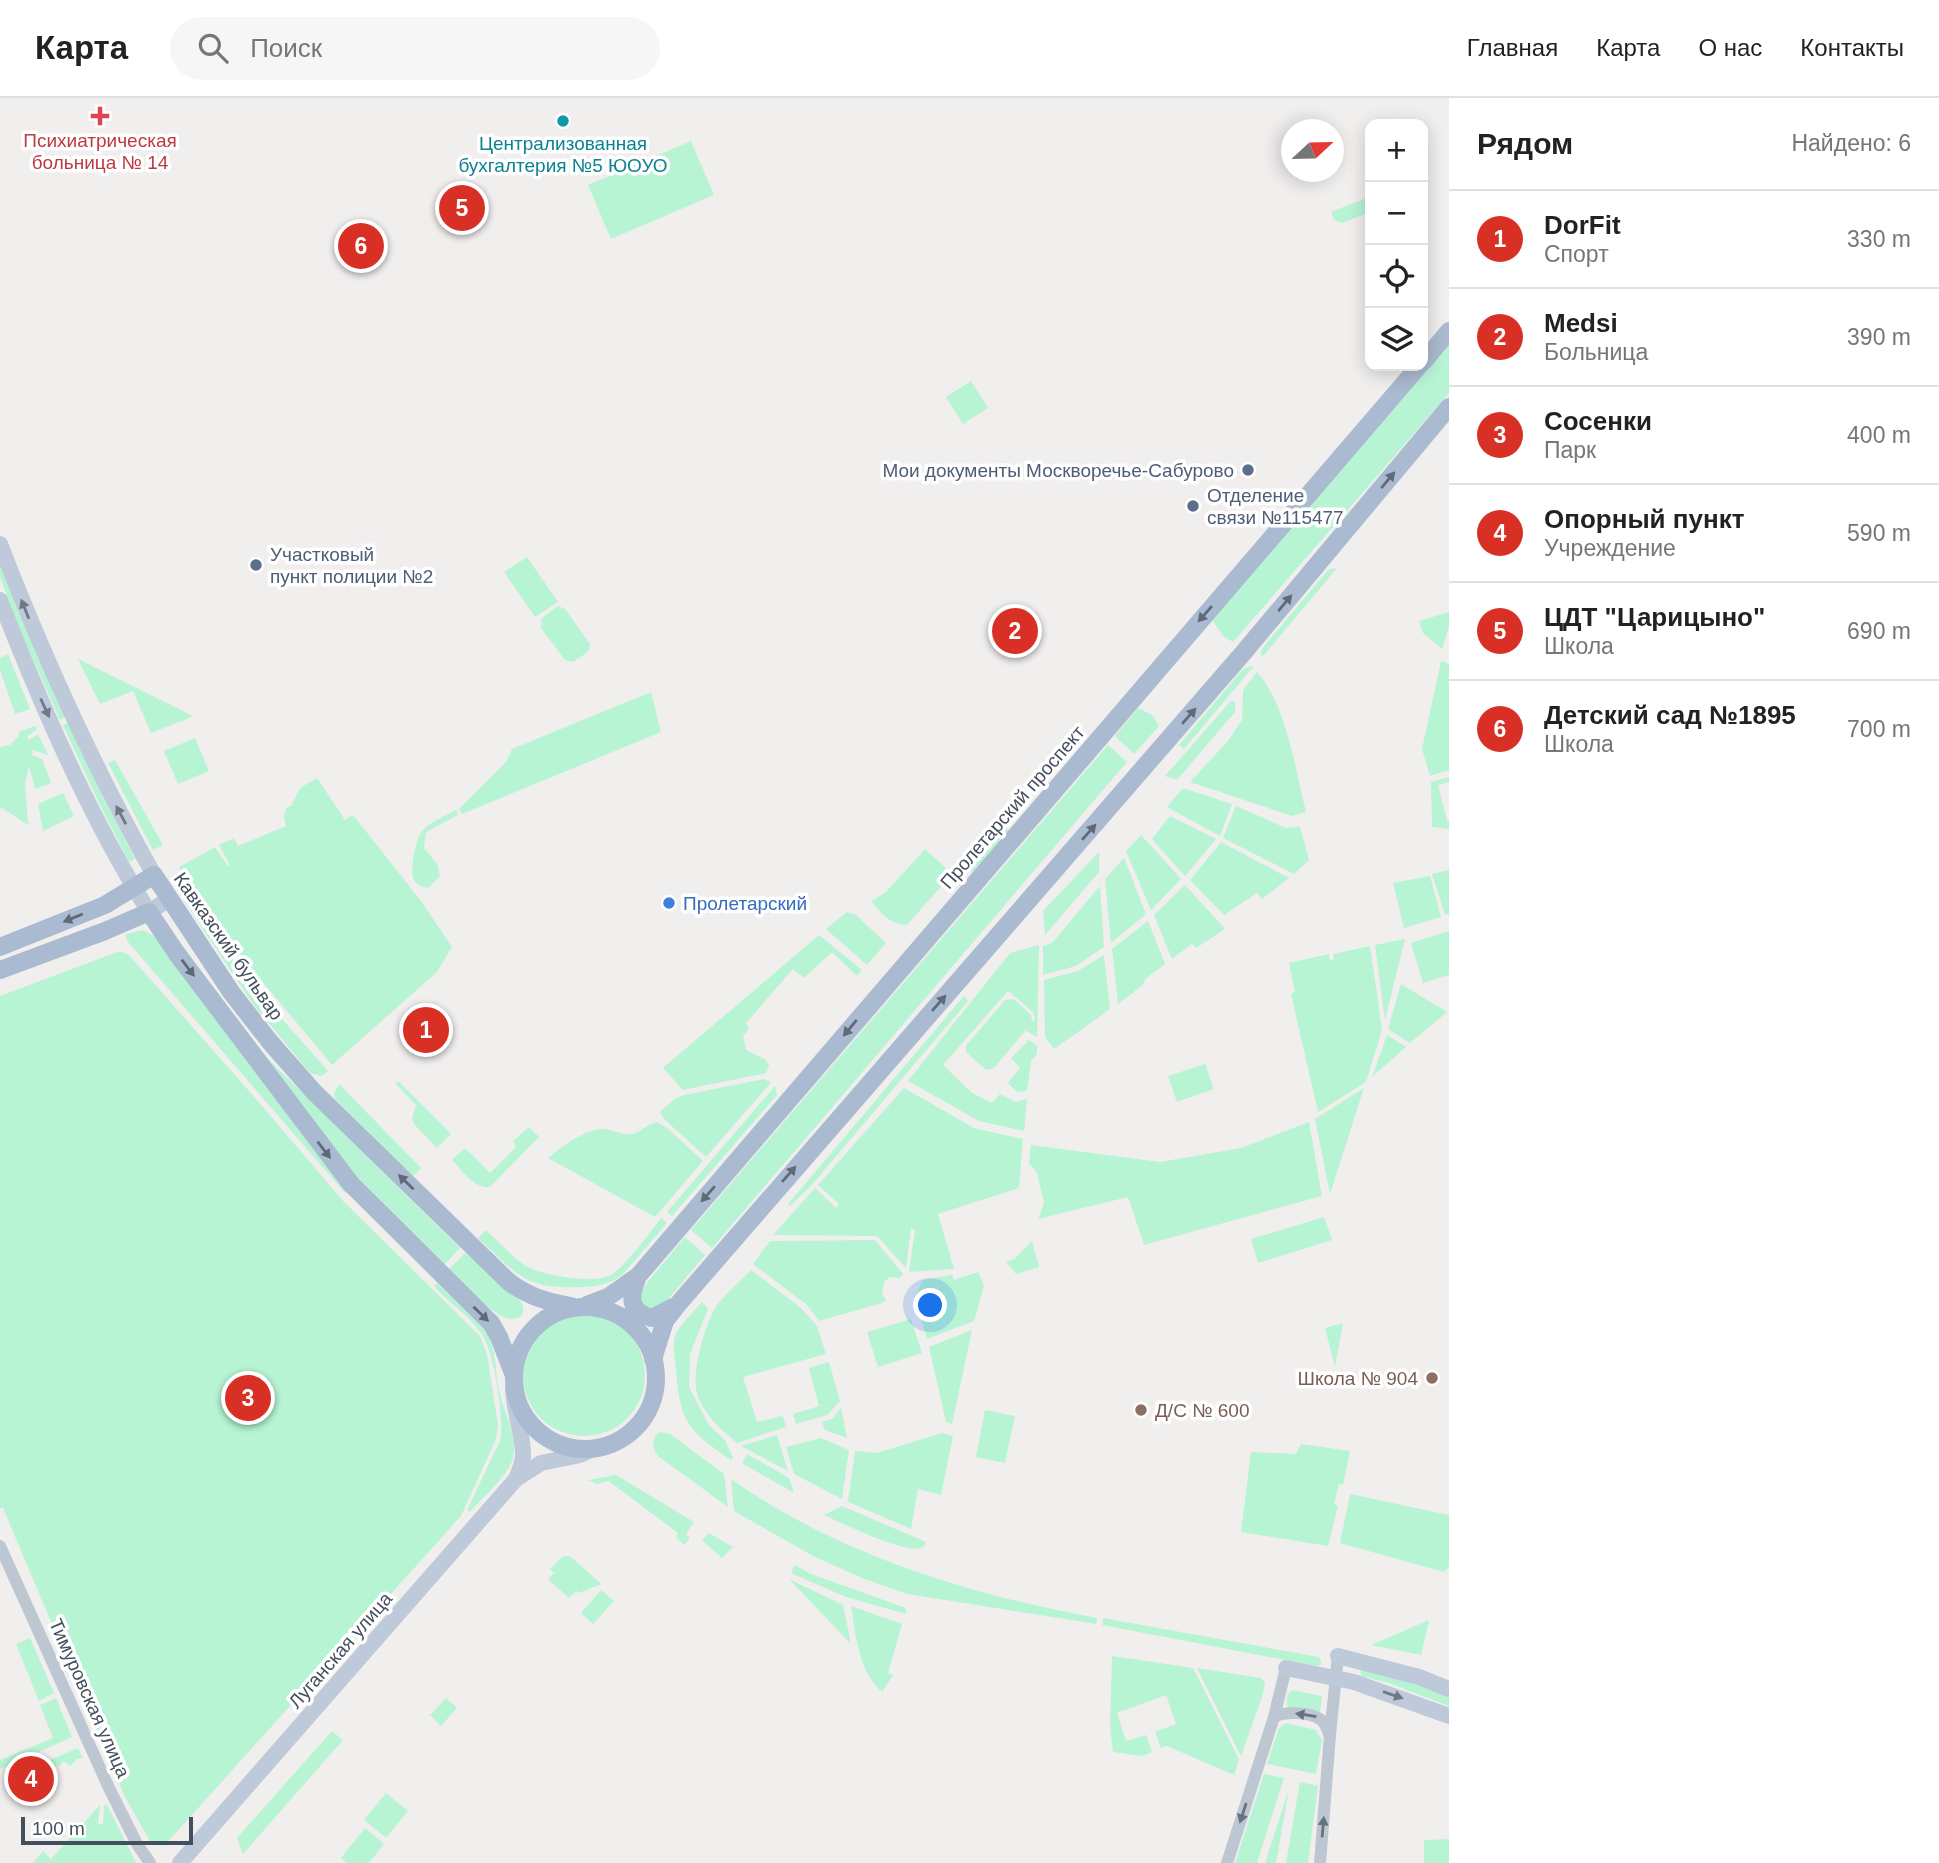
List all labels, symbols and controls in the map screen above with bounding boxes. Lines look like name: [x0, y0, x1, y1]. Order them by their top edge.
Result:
search box: [170, 17, 660, 80]
text: Карта: [35, 29, 128, 66]
icon: search: [194, 29, 232, 67]
text: Поиск: [250, 33, 322, 63]
text: Главная: [1467, 34, 1558, 61]
text: Карта: [1596, 34, 1660, 61]
text: О нас: [1698, 34, 1762, 61]
text: Контакты: [1800, 34, 1904, 61]
marker: Психиатрическая больница № 14: [90, 106, 110, 126]
marker: Централизованная бухгалтерия №5 ЮОУО: [555, 113, 571, 129]
north arrow: [1281, 119, 1344, 182]
map controls: [1365, 119, 1428, 371]
button: +: [1365, 119, 1428, 182]
text: Рядом: [1477, 127, 1573, 160]
place label: Психиатрическая больница № 14: [23, 130, 177, 173]
text: Найдено: 6: [1791, 130, 1911, 156]
place label: Централизованная бухгалтерия №5 ЮОУО: [458, 133, 668, 176]
pin: 5: [439, 182, 485, 234]
button: −: [1365, 182, 1428, 245]
text: DorFit: [1544, 210, 1621, 240]
pin: 6: [338, 220, 384, 272]
text: 1: [1494, 226, 1506, 252]
text: 330 m: [1847, 226, 1911, 252]
text: Спорт: [1544, 241, 1609, 267]
button: locate: [1365, 245, 1428, 308]
button: layers: [1365, 308, 1428, 371]
text: Medsi: [1544, 308, 1618, 338]
text: 2: [1494, 324, 1506, 350]
text: 390 m: [1847, 324, 1911, 350]
text: Больница: [1544, 339, 1648, 365]
text: Сосенки: [1544, 406, 1652, 436]
text: 3: [1494, 422, 1506, 448]
text: 400 m: [1847, 422, 1911, 448]
text: Парк: [1544, 437, 1596, 463]
place label: Мои документы Москворечье-Сабурово: [882, 460, 1234, 481]
marker: Мои документы Москворечье-Сабурово: [1240, 462, 1256, 478]
one-way arrow: [1380, 471, 1395, 489]
place label: Отделение связи №115477: [1207, 485, 1344, 528]
marker: Отделение связи №115477: [1185, 498, 1201, 514]
text: Опорный пункт: [1544, 504, 1744, 534]
text: 4: [1494, 520, 1506, 546]
text: 590 m: [1847, 520, 1911, 546]
text: Учреждение: [1544, 535, 1676, 561]
place label: Участковый пункт полиции №2: [270, 544, 433, 587]
marker: Участковый пункт полиции №2: [248, 557, 264, 573]
one-way arrow: [1277, 594, 1292, 611]
one-way arrow: [20, 598, 31, 619]
text: ЦДТ "Царицыно": [1544, 602, 1765, 632]
pin: 2: [992, 605, 1038, 657]
one-way arrow: [1197, 605, 1213, 623]
text: 5: [1494, 618, 1506, 644]
text: 690 m: [1847, 618, 1911, 644]
text: Школа: [1544, 633, 1614, 659]
one-way arrow: [40, 698, 51, 719]
text: Детский сад №1895: [1544, 700, 1796, 730]
one-way arrow: [1181, 707, 1197, 725]
text: 6: [1494, 716, 1506, 742]
text: 700 m: [1847, 716, 1911, 742]
street label: Пролетарский проспект: [936, 722, 1089, 893]
text: Школа: [1544, 731, 1614, 757]
one-way arrow: [115, 805, 127, 825]
one-way arrow: [1081, 823, 1097, 841]
street label: Кавказский бульвар: [170, 869, 287, 1024]
place label: Пролетарский: [683, 893, 807, 914]
marker: Пролетарский: [661, 895, 677, 911]
one-way arrow: [63, 913, 84, 924]
one-way arrow: [181, 959, 195, 977]
one-way arrow: [931, 994, 947, 1012]
pin: 1: [403, 1004, 449, 1056]
one-way arrow: [843, 1019, 858, 1036]
one-way arrow: [317, 1141, 331, 1159]
one-way arrow: [781, 1166, 796, 1183]
one-way arrow: [398, 1175, 415, 1191]
one-way arrow: [700, 1185, 716, 1203]
your location: [913, 1288, 947, 1322]
one-way arrow: [473, 1306, 490, 1322]
place label: Школа № 904: [1298, 1368, 1418, 1389]
marker: Школа № 904: [1424, 1370, 1440, 1386]
pin: 3: [225, 1372, 271, 1424]
place label: Д/C № 600: [1155, 1400, 1250, 1421]
marker: Д/C № 600: [1133, 1402, 1149, 1418]
street label: Луганская улица: [284, 1588, 397, 1712]
street label: Тимуровская улица: [45, 1616, 134, 1781]
one-way arrow: [1383, 1690, 1404, 1701]
one-way arrow: [1295, 1709, 1317, 1720]
pin: 4: [8, 1753, 54, 1805]
one-way arrow: [1237, 1802, 1248, 1823]
scale bar: [21, 1814, 192, 1846]
one-way arrow: [1318, 1816, 1329, 1838]
text: 100 m: [32, 1818, 85, 1839]

